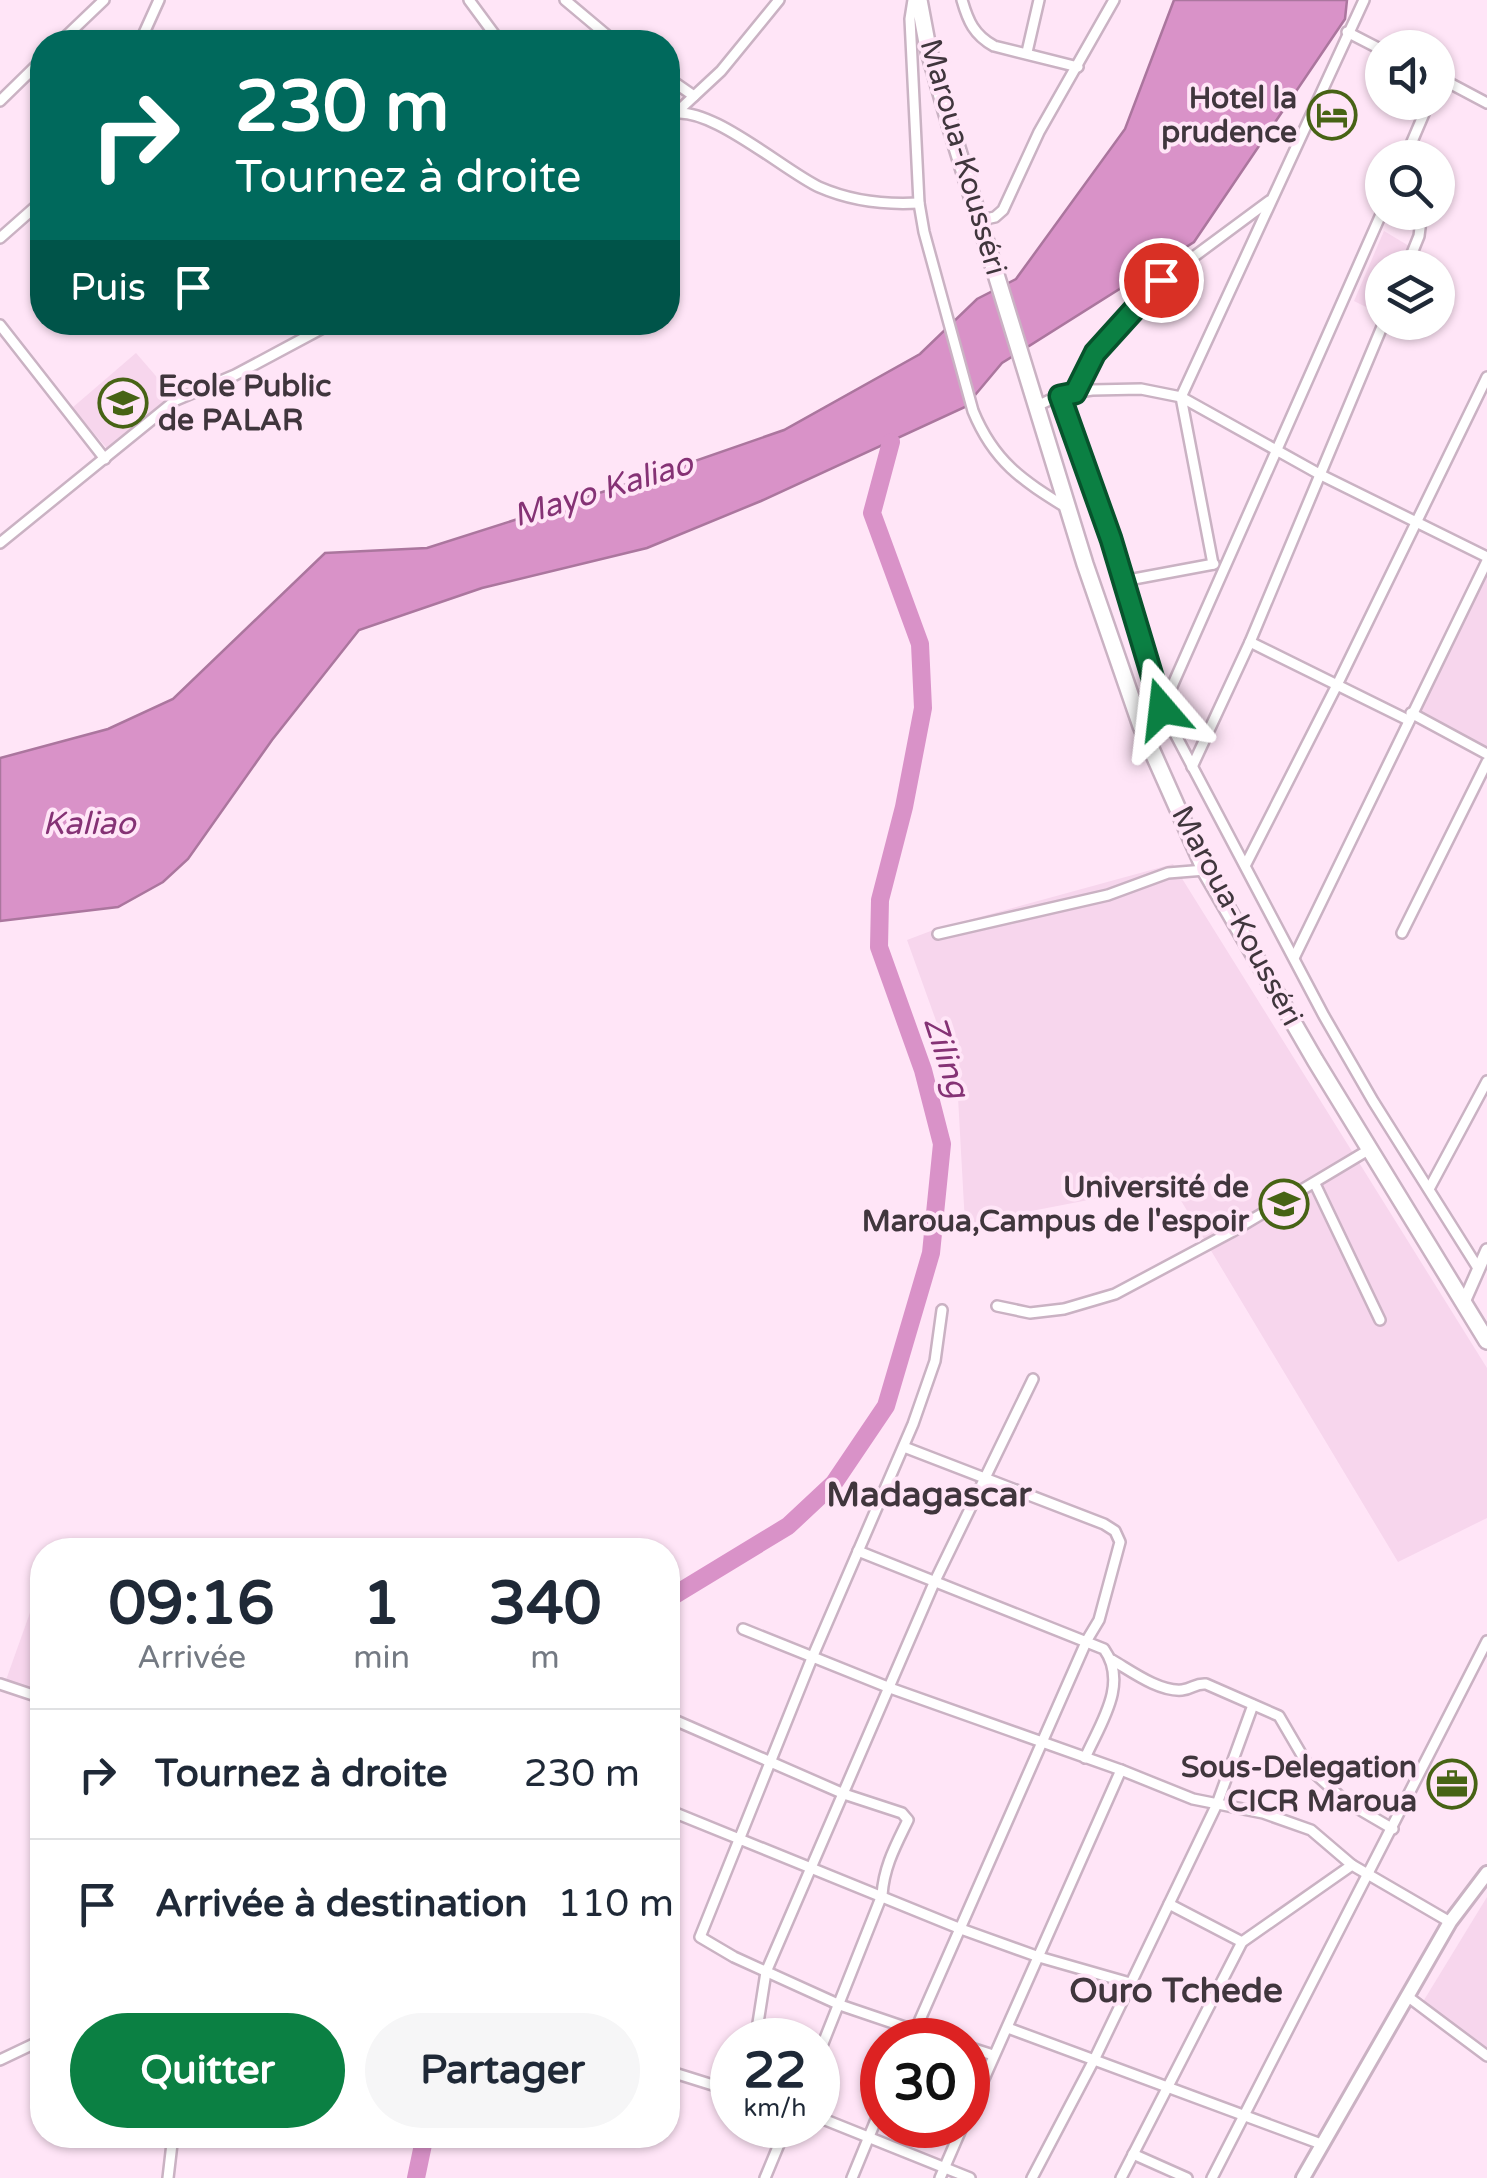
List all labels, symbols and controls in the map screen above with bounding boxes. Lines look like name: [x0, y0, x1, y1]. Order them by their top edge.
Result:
map controls: [1365, 30, 1455, 340]
button: sound: [1365, 30, 1455, 120]
street label: Maroua-Kousséri: [912, 35, 1014, 279]
text: 230 m: [235, 66, 449, 150]
icon: right: [70, 70, 200, 200]
place label: Hotel la prudence: [1161, 80, 1297, 151]
hotel icon: Hotel la prudence: [1306, 89, 1358, 141]
button: search: [1365, 140, 1455, 230]
text: Tournez à droite: [235, 151, 581, 205]
pin: [1119, 238, 1204, 323]
button: layers: [1365, 250, 1455, 340]
icon: arrive: [1134, 253, 1189, 308]
icon: arrive: [166, 260, 221, 315]
text: Puis: [70, 265, 146, 311]
place label: Ecole Public de PALAR: [158, 368, 331, 439]
school or university icon: Ecole Public de PALAR: [97, 377, 149, 429]
water label: Mayo Kaliao: [508, 444, 699, 535]
position arrow: [1110, 657, 1214, 761]
street label: Maroua-Kousséri: [1163, 800, 1311, 1032]
water label: Kaliao: [43, 805, 137, 843]
water label: Ziling: [915, 1011, 978, 1105]
place label: Université de Maroua,Campus de l'espoir: [862, 1169, 1249, 1240]
school or university icon: Université de Maroua,Campus de l'espoir: [1258, 1178, 1310, 1230]
district label: Madagascar: [826, 1474, 1032, 1516]
text: 09:16: [108, 1568, 275, 1640]
text: 1: [363, 1568, 400, 1640]
text: 340: [488, 1568, 602, 1640]
text: Arrivée: [137, 1639, 246, 1677]
text: min: [353, 1639, 410, 1677]
text: m: [530, 1639, 560, 1677]
icon: right: [70, 1747, 125, 1802]
place label: Sous-Delegation CICR Maroua: [1181, 1749, 1417, 1820]
text: Tournez à droite: [155, 1751, 448, 1797]
text: 230 m: [524, 1751, 640, 1797]
office icon: Sous-Delegation CICR Maroua: [1426, 1758, 1478, 1810]
icon: arrive: [70, 1877, 125, 1932]
text: Arrivée à destination: [155, 1881, 528, 1927]
text: 110 m: [558, 1881, 674, 1927]
district label: Ouro Tchede: [1069, 1970, 1283, 2012]
button: Quitter: [70, 2013, 345, 2128]
button: Partager: [365, 2013, 640, 2128]
speed limit sign: 30: [860, 2018, 990, 2148]
text: 22: [744, 2041, 806, 2101]
text: km/h: [744, 2093, 806, 2123]

